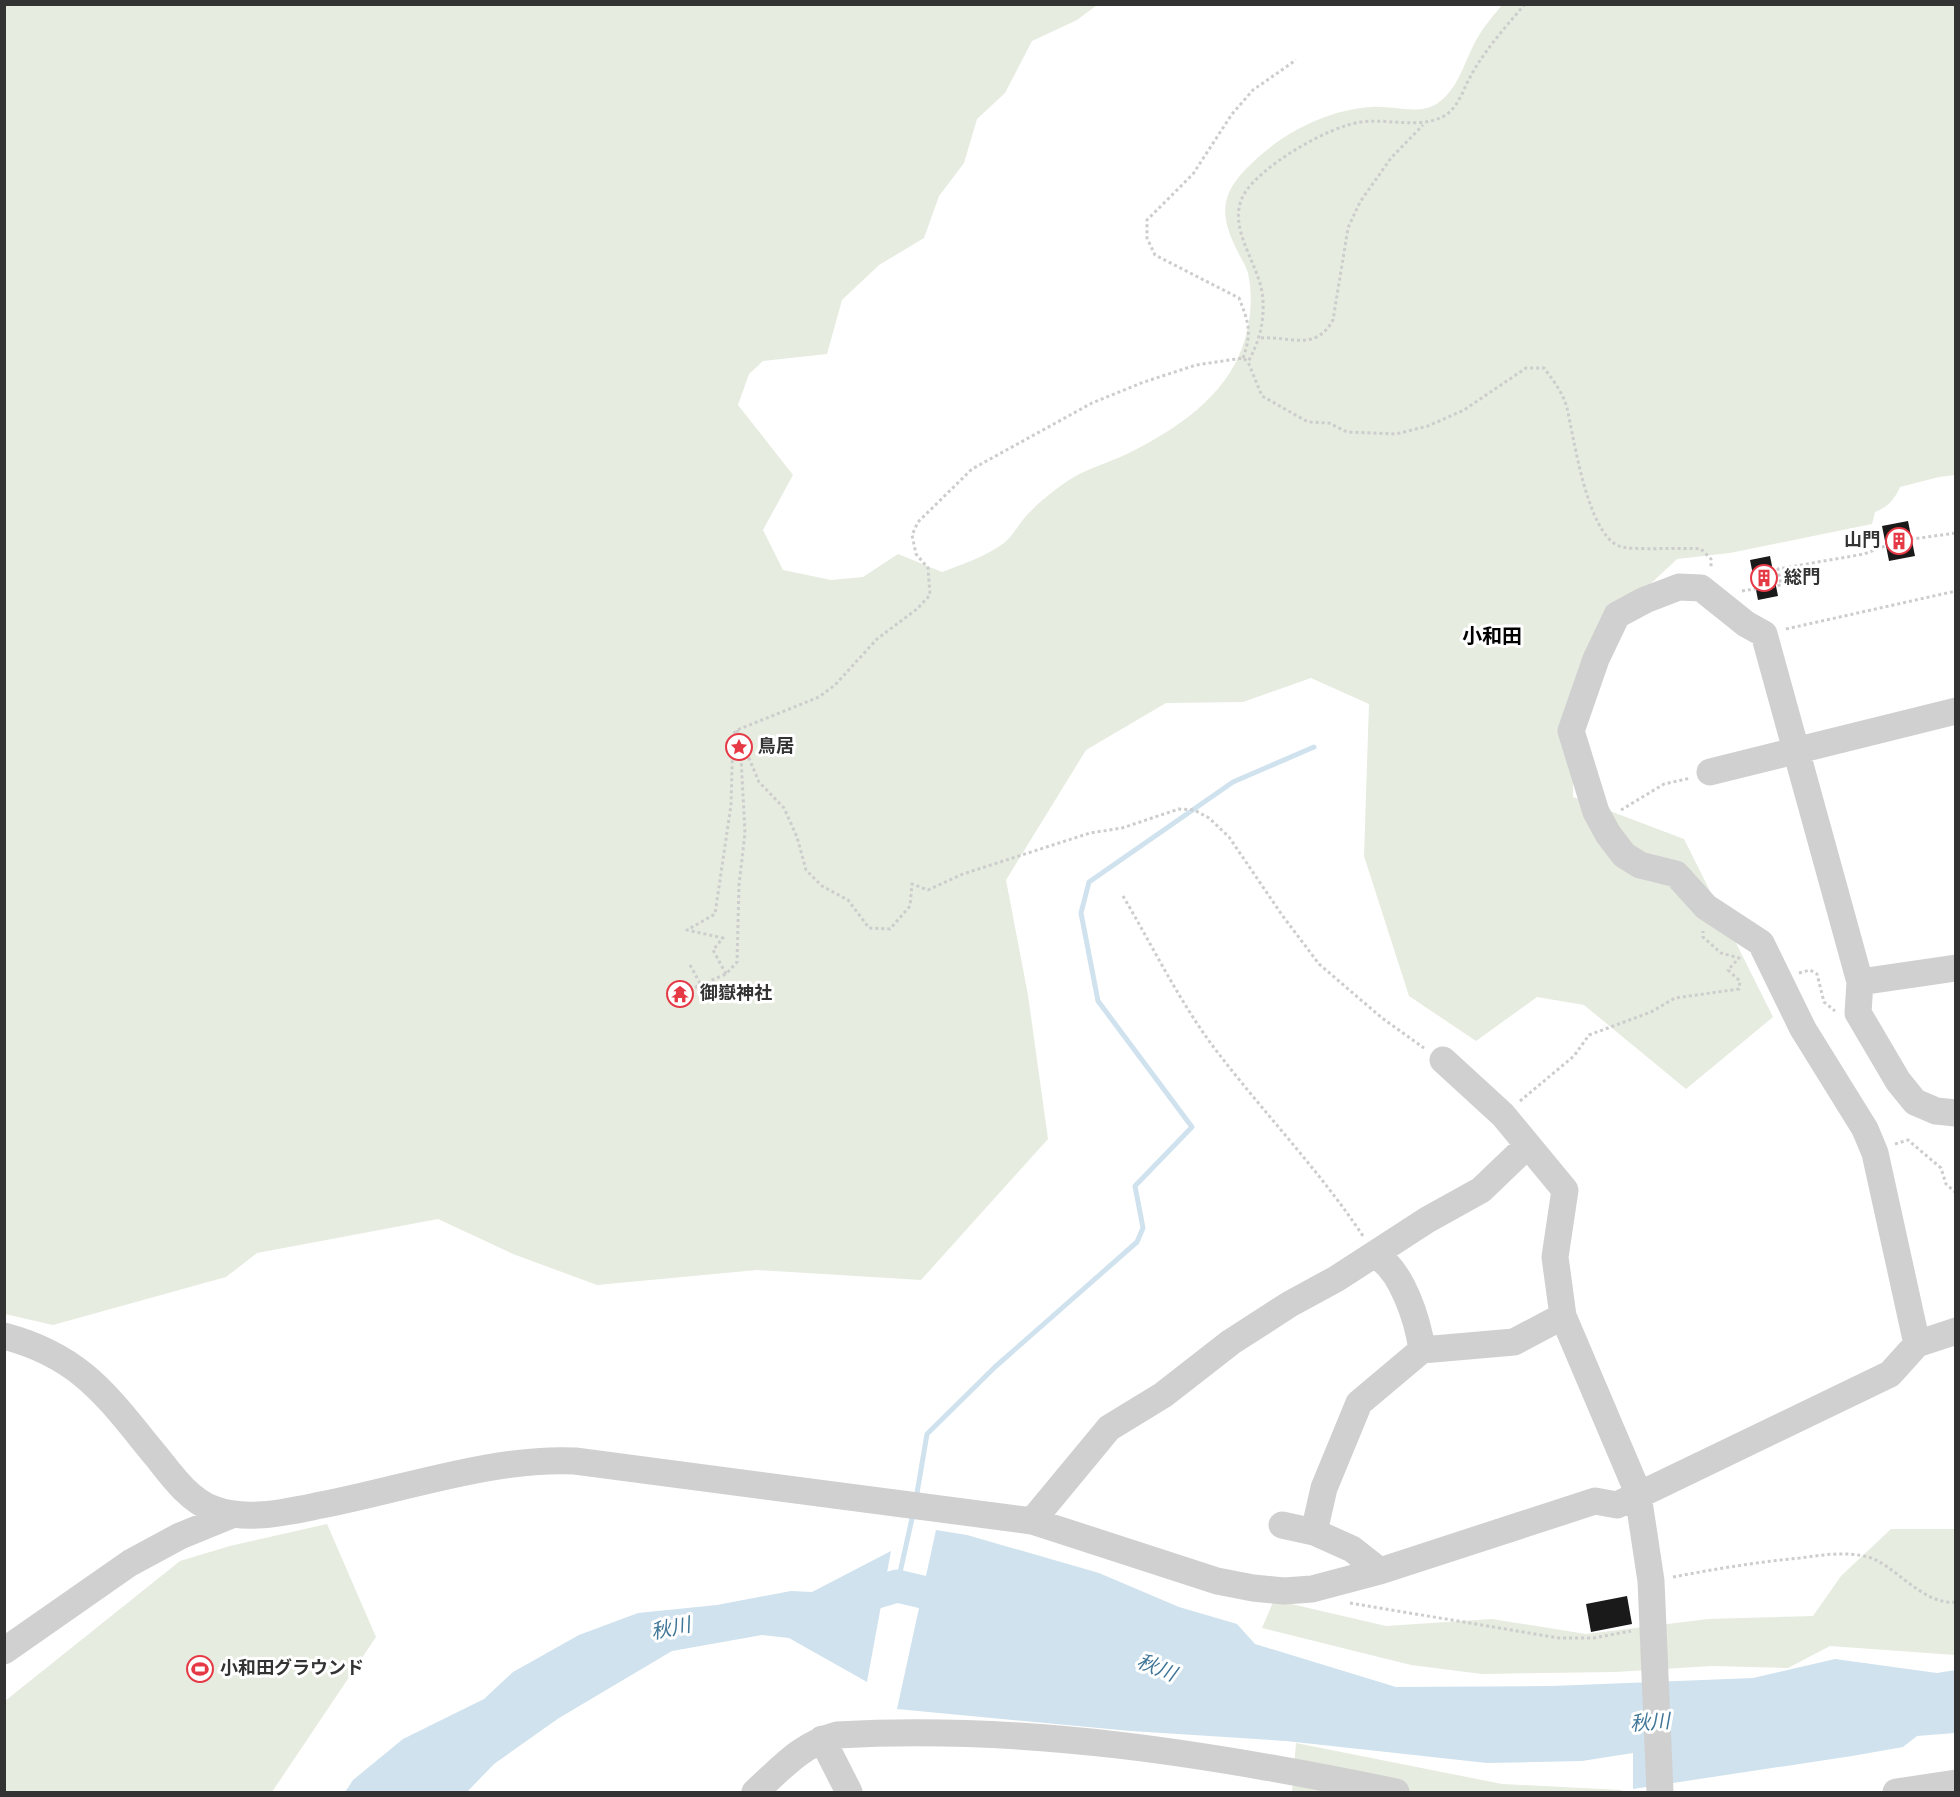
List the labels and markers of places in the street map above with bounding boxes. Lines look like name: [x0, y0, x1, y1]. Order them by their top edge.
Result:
building icon: 山門: [1884, 526, 1914, 556]
place label: 山門: [1844, 530, 1880, 553]
building icon: 総門: [1749, 563, 1779, 593]
place label: 総門: [1784, 567, 1820, 590]
place icon: 鳥居: [724, 732, 754, 762]
place label: 鳥居: [758, 736, 794, 759]
temple icon: 御嶽神社: [665, 979, 695, 1009]
place label: 御嶽神社: [699, 983, 772, 1006]
sports icon: 小和田グラウンド: [185, 1654, 215, 1684]
place label: 小和田グラウンド: [220, 1658, 364, 1681]

